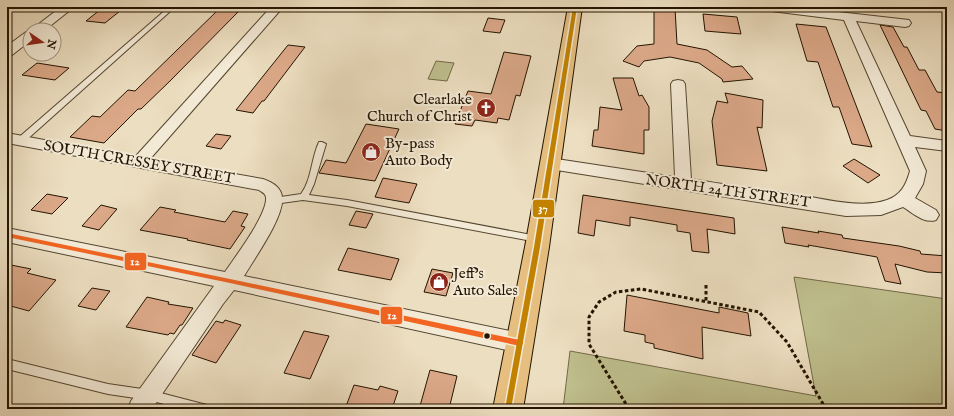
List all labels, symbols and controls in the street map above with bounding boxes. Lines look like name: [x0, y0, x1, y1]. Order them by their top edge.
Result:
north arrow: [22, 22, 62, 62]
text: N: [43, 37, 59, 51]
place label: Clearlake Church of Christ: [367, 90, 472, 126]
church icon: Clearlake Church of Christ: [475, 97, 497, 119]
place label: By-pass Auto Body: [384, 134, 453, 170]
street label: SOUTH CRESSEY STREET: [42, 136, 236, 188]
shop icon: By-pass Auto Body: [360, 141, 382, 163]
street label: NORTH 24TH STREET: [644, 170, 812, 212]
line badge: 37: [532, 199, 555, 218]
text: 37: [538, 202, 548, 216]
line badge: 12: [124, 252, 147, 271]
text: 12: [130, 255, 140, 269]
place label: Jeff's Auto Sales: [451, 264, 518, 300]
shop icon: Jeff's Auto Sales: [428, 271, 450, 293]
line badge: 12: [380, 306, 403, 325]
text: 12: [387, 309, 397, 323]
unlabelled marker: [482, 331, 492, 341]

